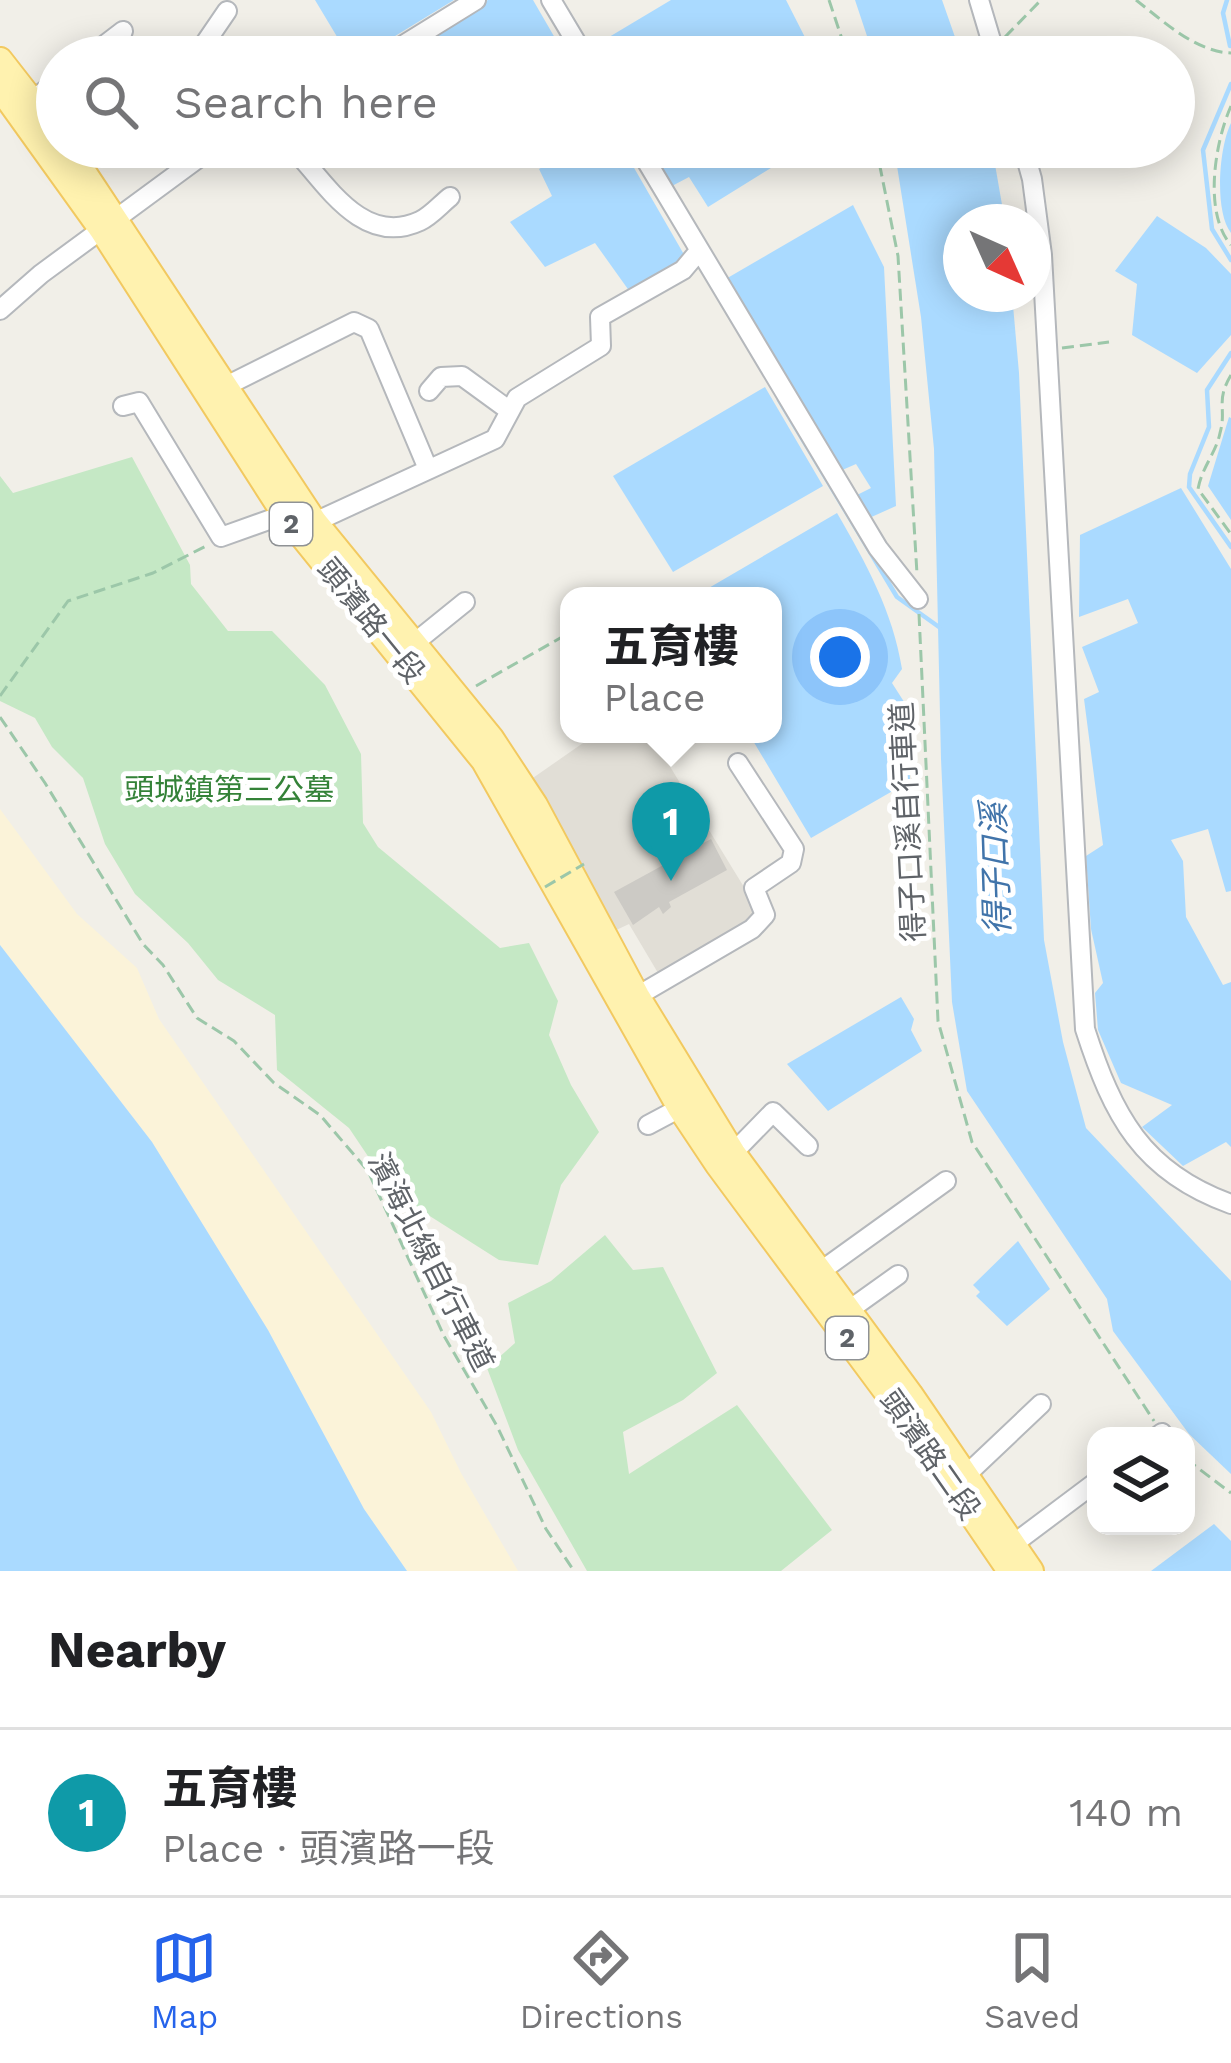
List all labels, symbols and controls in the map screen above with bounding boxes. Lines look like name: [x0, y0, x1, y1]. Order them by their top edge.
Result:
search box: [36, 36, 1195, 168]
icon: search: [78, 69, 144, 135]
text: Search here: [174, 76, 438, 129]
north arrow: [943, 204, 1051, 312]
road number: 2: [270, 503, 312, 545]
street label: 頭濱路一段: [311, 551, 432, 690]
popup: [560, 587, 782, 743]
text: 五育樓: [603, 620, 739, 673]
your location: [810, 627, 870, 687]
text: Place: [603, 675, 706, 720]
street label: 得子口溪自行車道: [884, 701, 931, 943]
park label: 頭城鎮第三公墓: [124, 772, 334, 807]
pin: 1: [632, 782, 710, 881]
water label: 得子口溪: [974, 798, 1017, 936]
street label: 濱海北線自行車道: [361, 1147, 502, 1377]
road number: 2: [826, 1317, 868, 1359]
street label: 頭濱路二段: [873, 1383, 988, 1526]
map controls: [1087, 1427, 1195, 1535]
button: layers: [1087, 1427, 1195, 1535]
text: Nearby: [48, 1620, 226, 1679]
text: 五育樓: [162, 1762, 297, 1815]
text: 1: [79, 1790, 95, 1835]
text: 140 m: [1069, 1790, 1183, 1835]
text: Place · 頭濱路一段: [162, 1826, 495, 1871]
tab: Map: [151, 1925, 218, 2036]
tab: Directions: [520, 1925, 683, 2036]
tab: Saved: [984, 1925, 1080, 2036]

